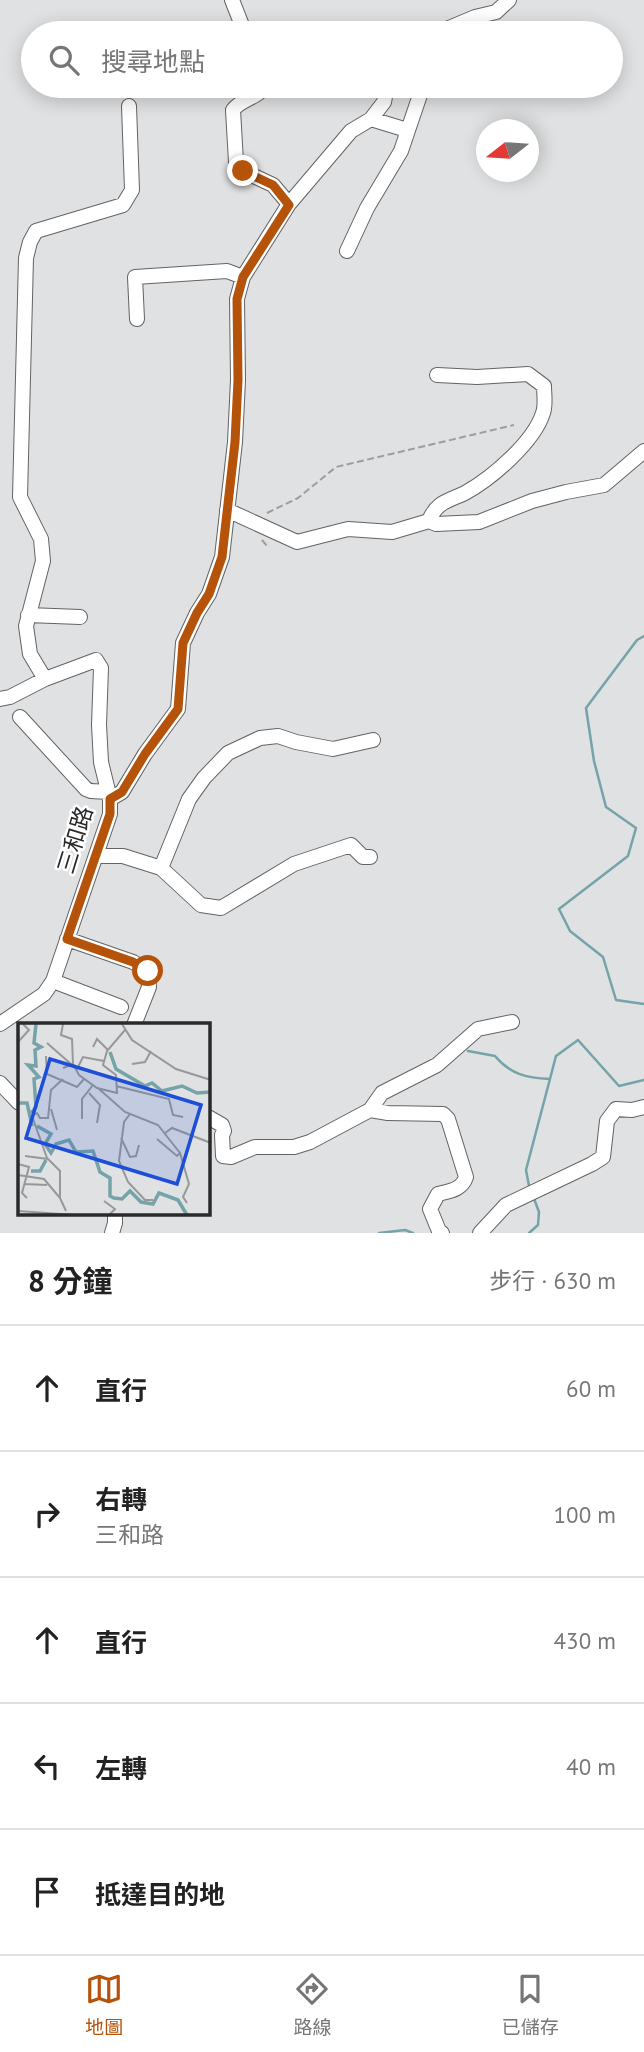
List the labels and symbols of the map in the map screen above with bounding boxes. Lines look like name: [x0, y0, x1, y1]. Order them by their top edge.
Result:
north arrow: [476, 119, 539, 182]
route end: [227, 155, 258, 186]
street label: 三和路: [51, 803, 98, 877]
route start: [132, 955, 163, 986]
inset map: [18, 1023, 210, 1216]

